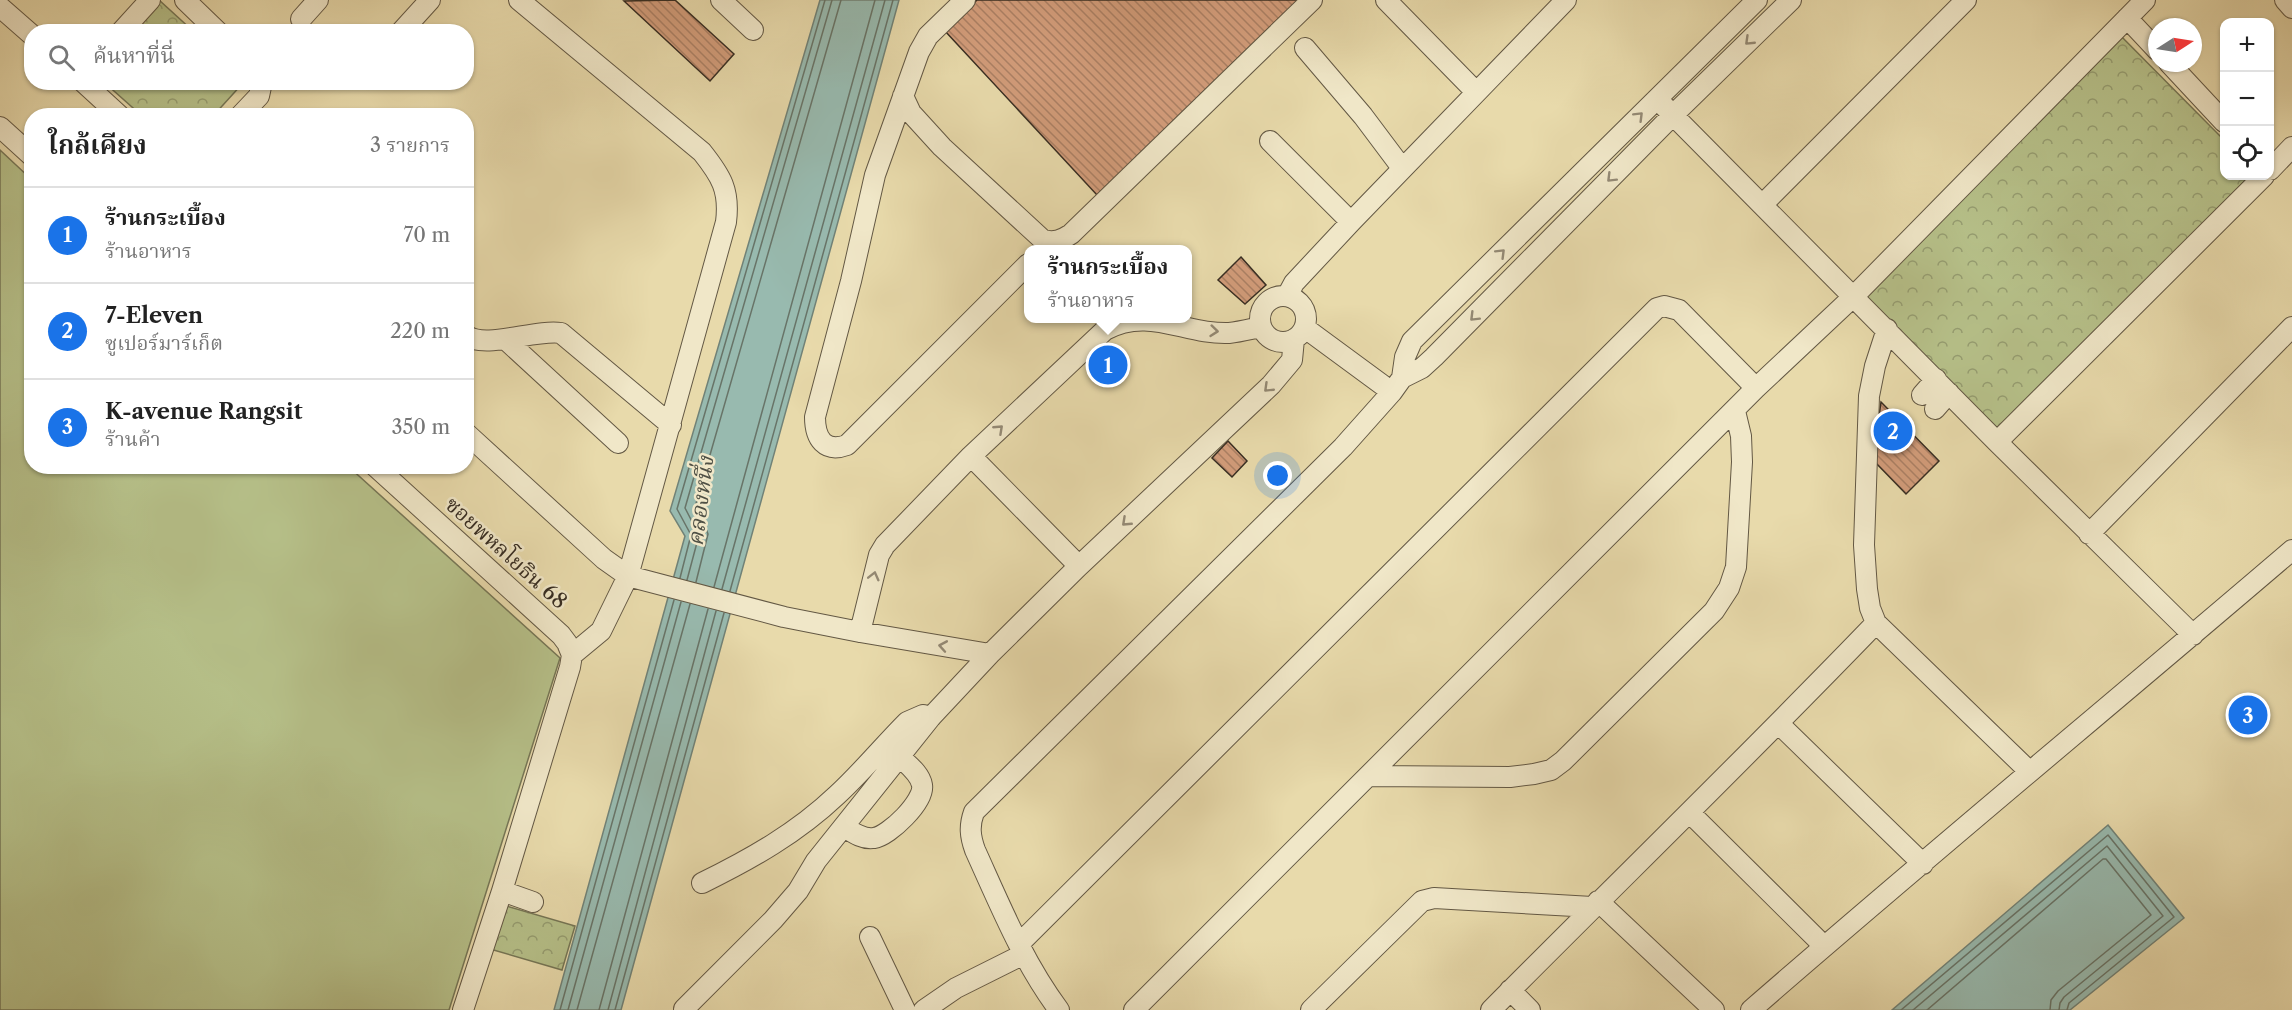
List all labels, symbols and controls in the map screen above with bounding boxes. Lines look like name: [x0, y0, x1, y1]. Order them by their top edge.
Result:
north arrow: [2148, 18, 2202, 72]
map controls: [2220, 18, 2274, 180]
button: +: [2220, 18, 2274, 72]
search box: [24, 24, 474, 90]
one-way arrow: [1746, 34, 1756, 45]
icon: search: [45, 41, 78, 74]
text: ค้นหาที่นี่: [93, 42, 175, 69]
button: −: [2220, 72, 2274, 126]
one-way arrow: [1632, 113, 1643, 124]
button: locate: [2220, 126, 2274, 180]
text: ใกล้เคียง: [48, 129, 147, 161]
text: 3 รายการ: [370, 133, 450, 157]
one-way arrow: [1607, 171, 1618, 182]
text: ร้านกระเบื้อง: [105, 204, 226, 231]
text: 1: [63, 223, 72, 247]
text: 70 m: [404, 223, 450, 247]
text: ร้านอาหาร: [105, 239, 192, 263]
popup: [1024, 245, 1192, 323]
one-way arrow: [1493, 250, 1504, 261]
text: ร้านกระเบื้อง: [1048, 253, 1168, 280]
text: ร้านอาหาร: [1048, 288, 1134, 312]
text: 7-Eleven: [105, 302, 203, 329]
one-way arrow: [1470, 310, 1481, 321]
text: 2: [62, 319, 73, 343]
text: 220 m: [390, 319, 450, 343]
one-way arrow: [1210, 324, 1219, 337]
text: ซูเปอร์มาร์เก็ต: [105, 331, 223, 355]
pin: 1: [1088, 342, 1128, 388]
one-way arrow: [1264, 381, 1275, 392]
text: K-avenue Rangsit: [105, 398, 302, 425]
pin: 2: [1874, 408, 1912, 454]
text: 3: [62, 415, 73, 439]
text: 350 m: [392, 415, 450, 439]
one-way arrow: [992, 425, 1003, 436]
text: ร้านค้า: [105, 427, 160, 451]
water label: คลองหนึ่ง: [679, 453, 720, 547]
your location: [1263, 461, 1292, 490]
street label: ซอยพหลโยธิน 68: [440, 490, 574, 614]
one-way arrow: [1122, 515, 1133, 526]
one-way arrow: [867, 571, 880, 581]
one-way arrow: [939, 641, 948, 653]
pin: 3: [2228, 692, 2268, 738]

